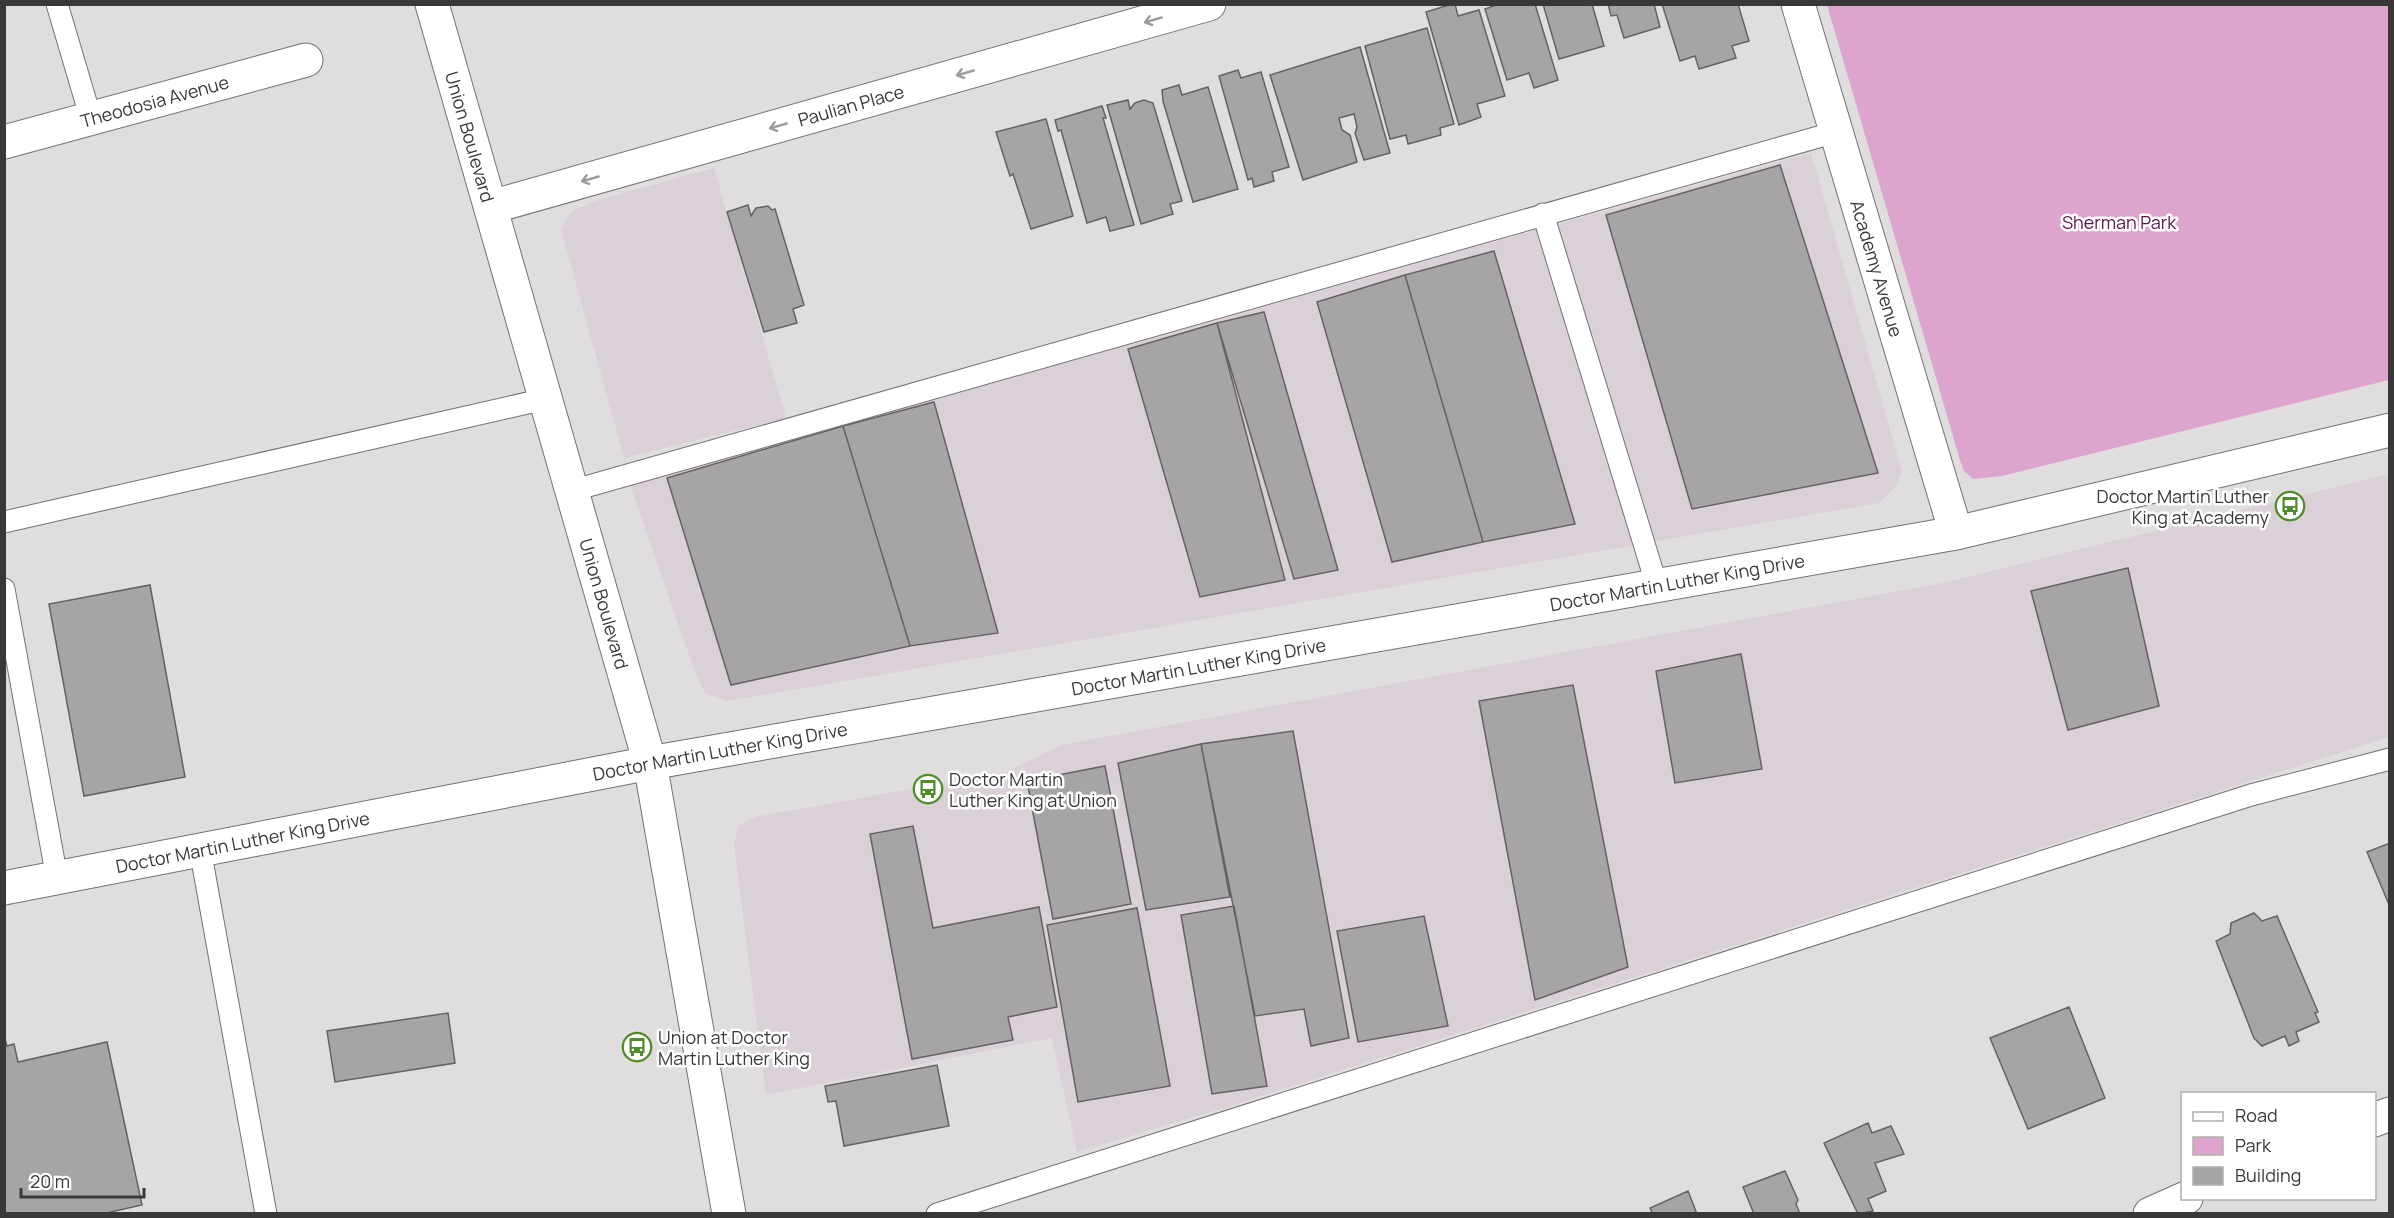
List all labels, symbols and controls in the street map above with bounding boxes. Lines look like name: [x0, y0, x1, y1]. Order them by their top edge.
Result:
one-way arrow: [1144, 15, 1163, 26]
one-way arrow: [956, 68, 975, 79]
street label: Union Boulevard: [440, 69, 500, 205]
street label: Theodosia Avenue: [78, 70, 231, 133]
street label: Paulian Place: [795, 79, 907, 132]
one-way arrow: [768, 121, 787, 132]
one-way arrow: [581, 174, 600, 185]
street label: Academy Avenue: [1845, 197, 1909, 340]
park label: Sherman Park: [2062, 210, 2177, 234]
place label: Doctor Martin Luther King at Academy: [2097, 484, 2270, 529]
bus stop icon: Doctor Martin Luther King at Academy: [2274, 490, 2306, 522]
street label: Union Boulevard: [574, 536, 634, 672]
street label: Doctor Martin Luther King Drive: [1548, 548, 1806, 616]
street label: Doctor Martin Luther King Drive: [1069, 632, 1328, 701]
street label: Doctor Martin Luther King Drive: [591, 716, 849, 786]
place label: Doctor Martin Luther King at Union: [949, 767, 1117, 812]
bus stop icon: Doctor Martin Luther King at Union: [912, 773, 944, 805]
street label: Doctor Martin Luther King Drive: [114, 806, 372, 878]
place label: Union at Doctor Martin Luther King: [658, 1025, 810, 1070]
bus stop icon: Union at Doctor Martin Luther King: [621, 1031, 653, 1063]
legend: [2181, 1092, 2376, 1200]
text: Road: [2235, 1103, 2278, 1127]
text: Park: [2235, 1133, 2272, 1157]
scale bar: [21, 1161, 144, 1199]
text: Building: [2235, 1163, 2301, 1187]
text: 20 m: [30, 1169, 70, 1193]

